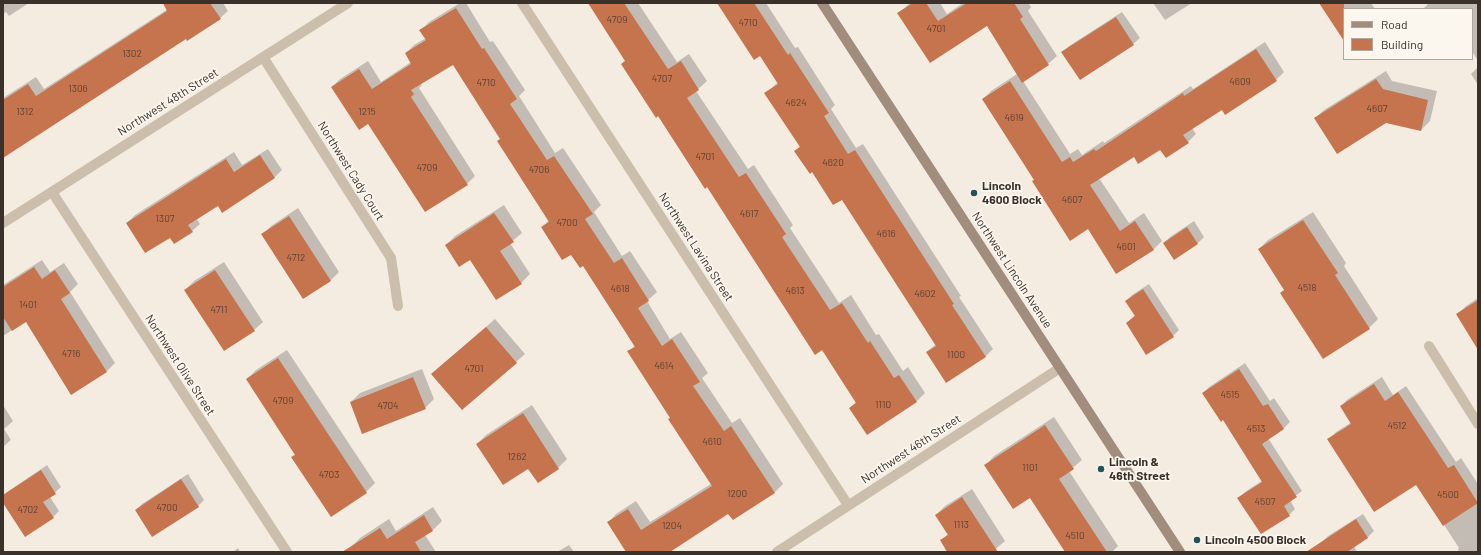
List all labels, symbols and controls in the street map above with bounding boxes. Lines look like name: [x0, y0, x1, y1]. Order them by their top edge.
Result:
legend: [1343, 8, 1473, 60]
house number: 4709: [607, 14, 627, 26]
house number: 4710: [738, 17, 758, 29]
text: Road: [1381, 17, 1408, 31]
house number: 4701: [927, 23, 945, 35]
text: Building: [1381, 37, 1423, 51]
house number: 1302: [122, 48, 142, 60]
street label: Northwest 48th Street: [115, 65, 221, 139]
house number: 4707: [652, 73, 672, 85]
house number: 4609: [1229, 76, 1251, 88]
house number: 4710: [476, 77, 496, 89]
house number: 1306: [68, 83, 88, 95]
house number: 4624: [785, 97, 807, 109]
house number: 4607: [1366, 103, 1388, 115]
house number: 1312: [16, 106, 34, 118]
house number: 1215: [358, 106, 376, 118]
house number: 4619: [1004, 112, 1024, 124]
street label: Northwest Cady Court: [315, 119, 387, 223]
house number: 4701: [696, 151, 714, 163]
house number: 4620: [822, 157, 844, 169]
house number: 4709: [417, 162, 437, 174]
house number: 4706: [529, 164, 549, 176]
place label: Lincoln 4600 Block: [982, 179, 1042, 207]
marker: Lincoln 4600 Block: [969, 188, 979, 198]
street label: Northwest Lavina Street: [655, 190, 737, 304]
house number: 4607: [1061, 194, 1083, 206]
house number: 4617: [740, 208, 758, 220]
street label: Northwest Lincoln Avenue: [969, 209, 1055, 331]
house number: 1307: [155, 213, 175, 225]
house number: 4700: [556, 217, 578, 229]
house number: 4616: [876, 228, 896, 240]
house number: 4601: [1116, 241, 1136, 253]
house number: 4712: [287, 252, 305, 264]
house number: 4518: [1297, 282, 1317, 294]
house number: 4618: [610, 283, 630, 295]
house number: 4613: [785, 285, 805, 297]
house number: 4602: [914, 288, 936, 300]
house number: 1401: [19, 299, 37, 311]
house number: 4711: [211, 304, 227, 316]
street label: Northwest Olive Street: [142, 312, 218, 418]
house number: 4716: [62, 348, 80, 360]
house number: 1100: [947, 349, 965, 361]
house number: 4614: [654, 360, 674, 372]
house number: 4701: [465, 363, 483, 375]
house number: 4515: [1220, 389, 1240, 401]
house number: 4709: [273, 395, 293, 407]
house number: 1110: [875, 399, 891, 411]
house number: 4704: [377, 400, 399, 412]
street label: Northwest 46th Street: [858, 411, 964, 487]
house number: 4512: [1387, 420, 1407, 432]
house number: 4513: [1246, 423, 1266, 435]
house number: 4610: [702, 436, 722, 448]
house number: 1262: [507, 451, 527, 463]
place label: Lincoln & 46th Street: [1109, 455, 1170, 483]
house number: 1101: [1022, 462, 1038, 474]
marker: Lincoln & 46th Street: [1096, 464, 1106, 474]
house number: 4703: [319, 469, 339, 481]
house number: 1200: [727, 488, 747, 500]
house number: 4500: [1437, 489, 1459, 501]
house number: 4507: [1254, 496, 1276, 508]
house number: 4700: [156, 502, 178, 514]
house number: 4702: [18, 504, 38, 516]
house number: 1113: [953, 519, 969, 531]
house number: 1204: [662, 520, 682, 532]
house number: 4510: [1065, 530, 1085, 542]
place label: Lincoln 4500 Block: [1205, 533, 1306, 547]
marker: Lincoln 4500 Block: [1192, 535, 1202, 545]

